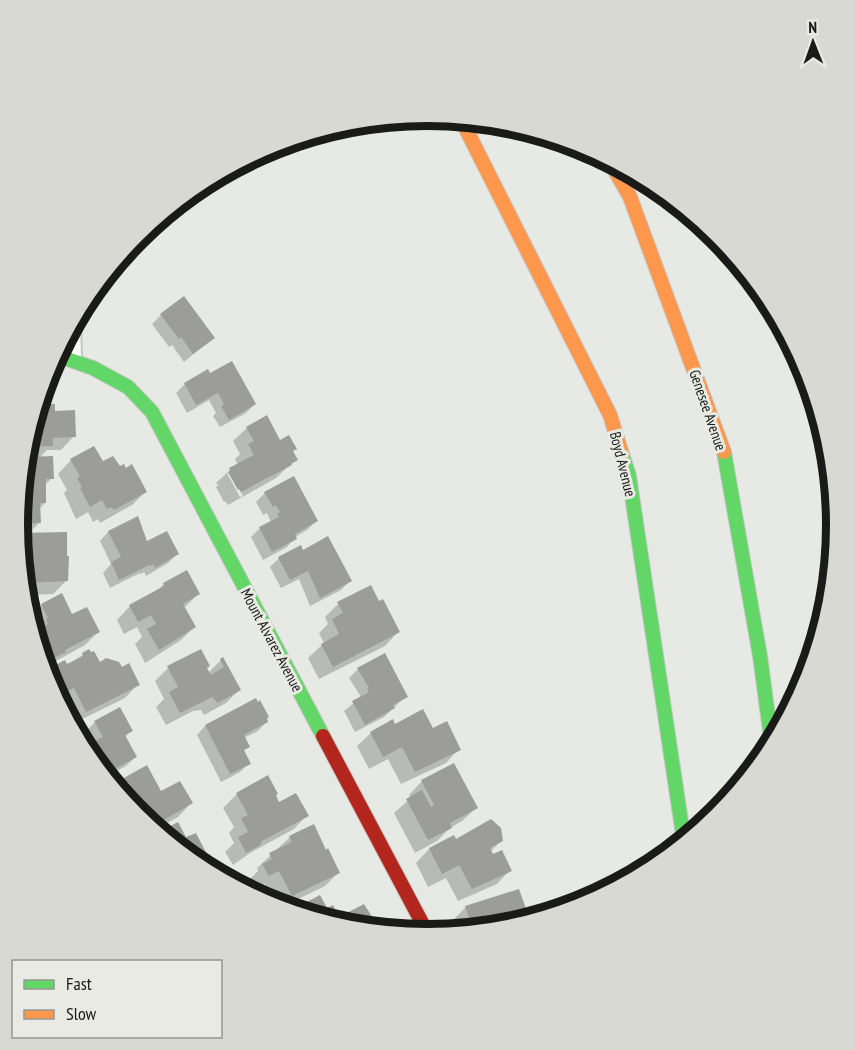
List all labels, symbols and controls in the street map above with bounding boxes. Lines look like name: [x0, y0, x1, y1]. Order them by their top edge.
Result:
north arrow: [783, 12, 843, 72]
text: N: [808, 17, 817, 37]
street label: Genesee Avenue: [685, 367, 731, 453]
street label: Boyd Avenue: [606, 430, 640, 498]
street label: Mount Alvarez Avenue: [237, 585, 307, 695]
legend: [12, 960, 222, 1038]
text: Fast: [66, 972, 92, 995]
text: Slow: [66, 1002, 97, 1025]

